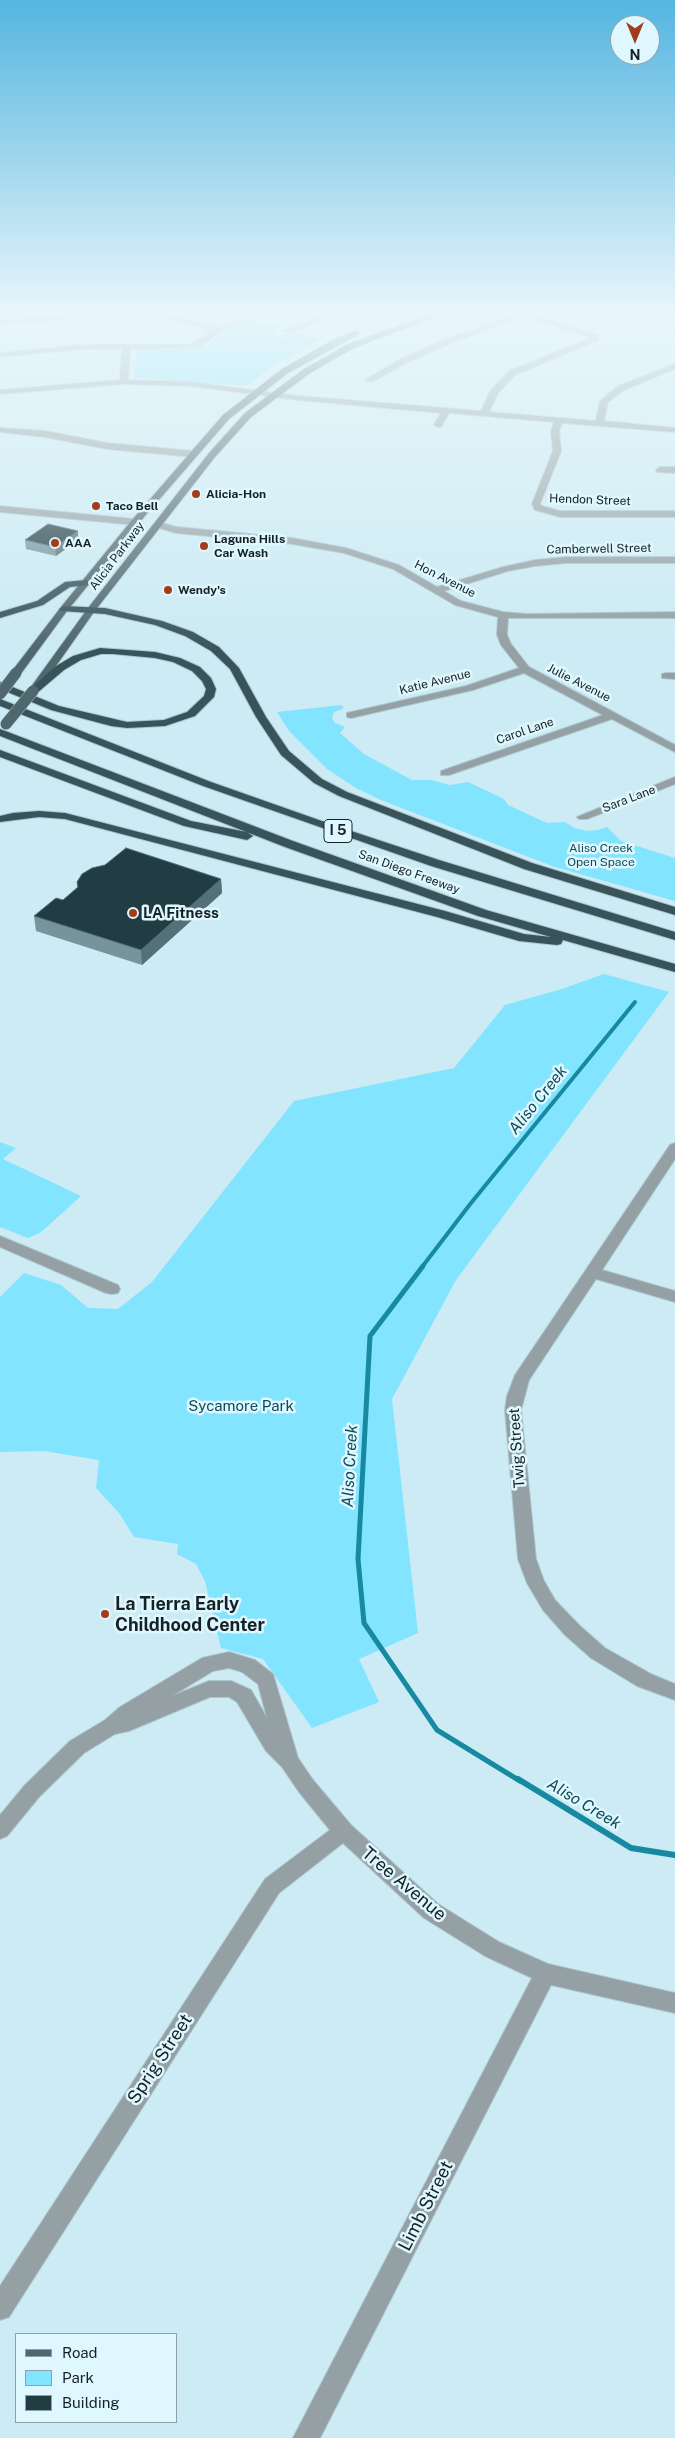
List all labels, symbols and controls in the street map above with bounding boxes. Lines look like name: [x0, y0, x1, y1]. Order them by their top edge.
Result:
north arrow: [610, 15, 660, 65]
text: N: [630, 46, 640, 62]
place label: Alicia-Hon: [206, 487, 266, 501]
marker: Alicia-Hon: [190, 488, 202, 500]
street label: Hendon Street: [549, 491, 631, 509]
place label: Taco Bell: [106, 499, 159, 513]
marker: Taco Bell: [90, 500, 102, 512]
street label: Alicia Parkway: [87, 519, 147, 593]
place label: Laguna Hills Car Wash: [214, 532, 285, 560]
place label: AAA: [65, 536, 92, 550]
marker: AAA: [49, 537, 61, 549]
marker: Laguna Hills Car Wash: [198, 540, 210, 552]
street label: Camberwell Street: [546, 541, 652, 557]
street label: Hon Avenue: [412, 557, 478, 601]
place label: Wendy's: [178, 583, 226, 597]
marker: Wendy's: [162, 584, 174, 596]
street label: Julie Avenue: [545, 661, 613, 705]
street label: Katie Avenue: [398, 666, 472, 698]
street label: Carol Lane: [494, 714, 556, 748]
street label: Sara Lane: [600, 782, 658, 816]
road number: I 5: [324, 819, 352, 842]
park label: Aliso Creek Open Space: [567, 841, 635, 869]
street label: San Diego Freeway: [356, 847, 462, 897]
place label: LA Fitness: [143, 904, 219, 922]
marker: LA Fitness: [127, 907, 139, 919]
water label: Aliso Creek: [505, 1062, 571, 1138]
park label: Sycamore Park: [188, 1397, 294, 1415]
street label: Twig Street: [505, 1407, 529, 1489]
water label: Aliso Creek: [338, 1424, 362, 1508]
place label: La Tierra Early Childhood Center: [115, 1593, 265, 1636]
marker: La Tierra Early Childhood Center: [99, 1608, 111, 1620]
water label: Aliso Creek: [544, 1775, 624, 1833]
street label: Tree Avenue: [357, 1842, 451, 1926]
street label: Sprig Street: [123, 2010, 197, 2108]
street label: Limb Street: [394, 2157, 458, 2255]
legend: [15, 2333, 178, 2423]
text: Road: [62, 2344, 98, 2361]
text: Park: [62, 2369, 94, 2386]
text: Building: [62, 2394, 120, 2411]

